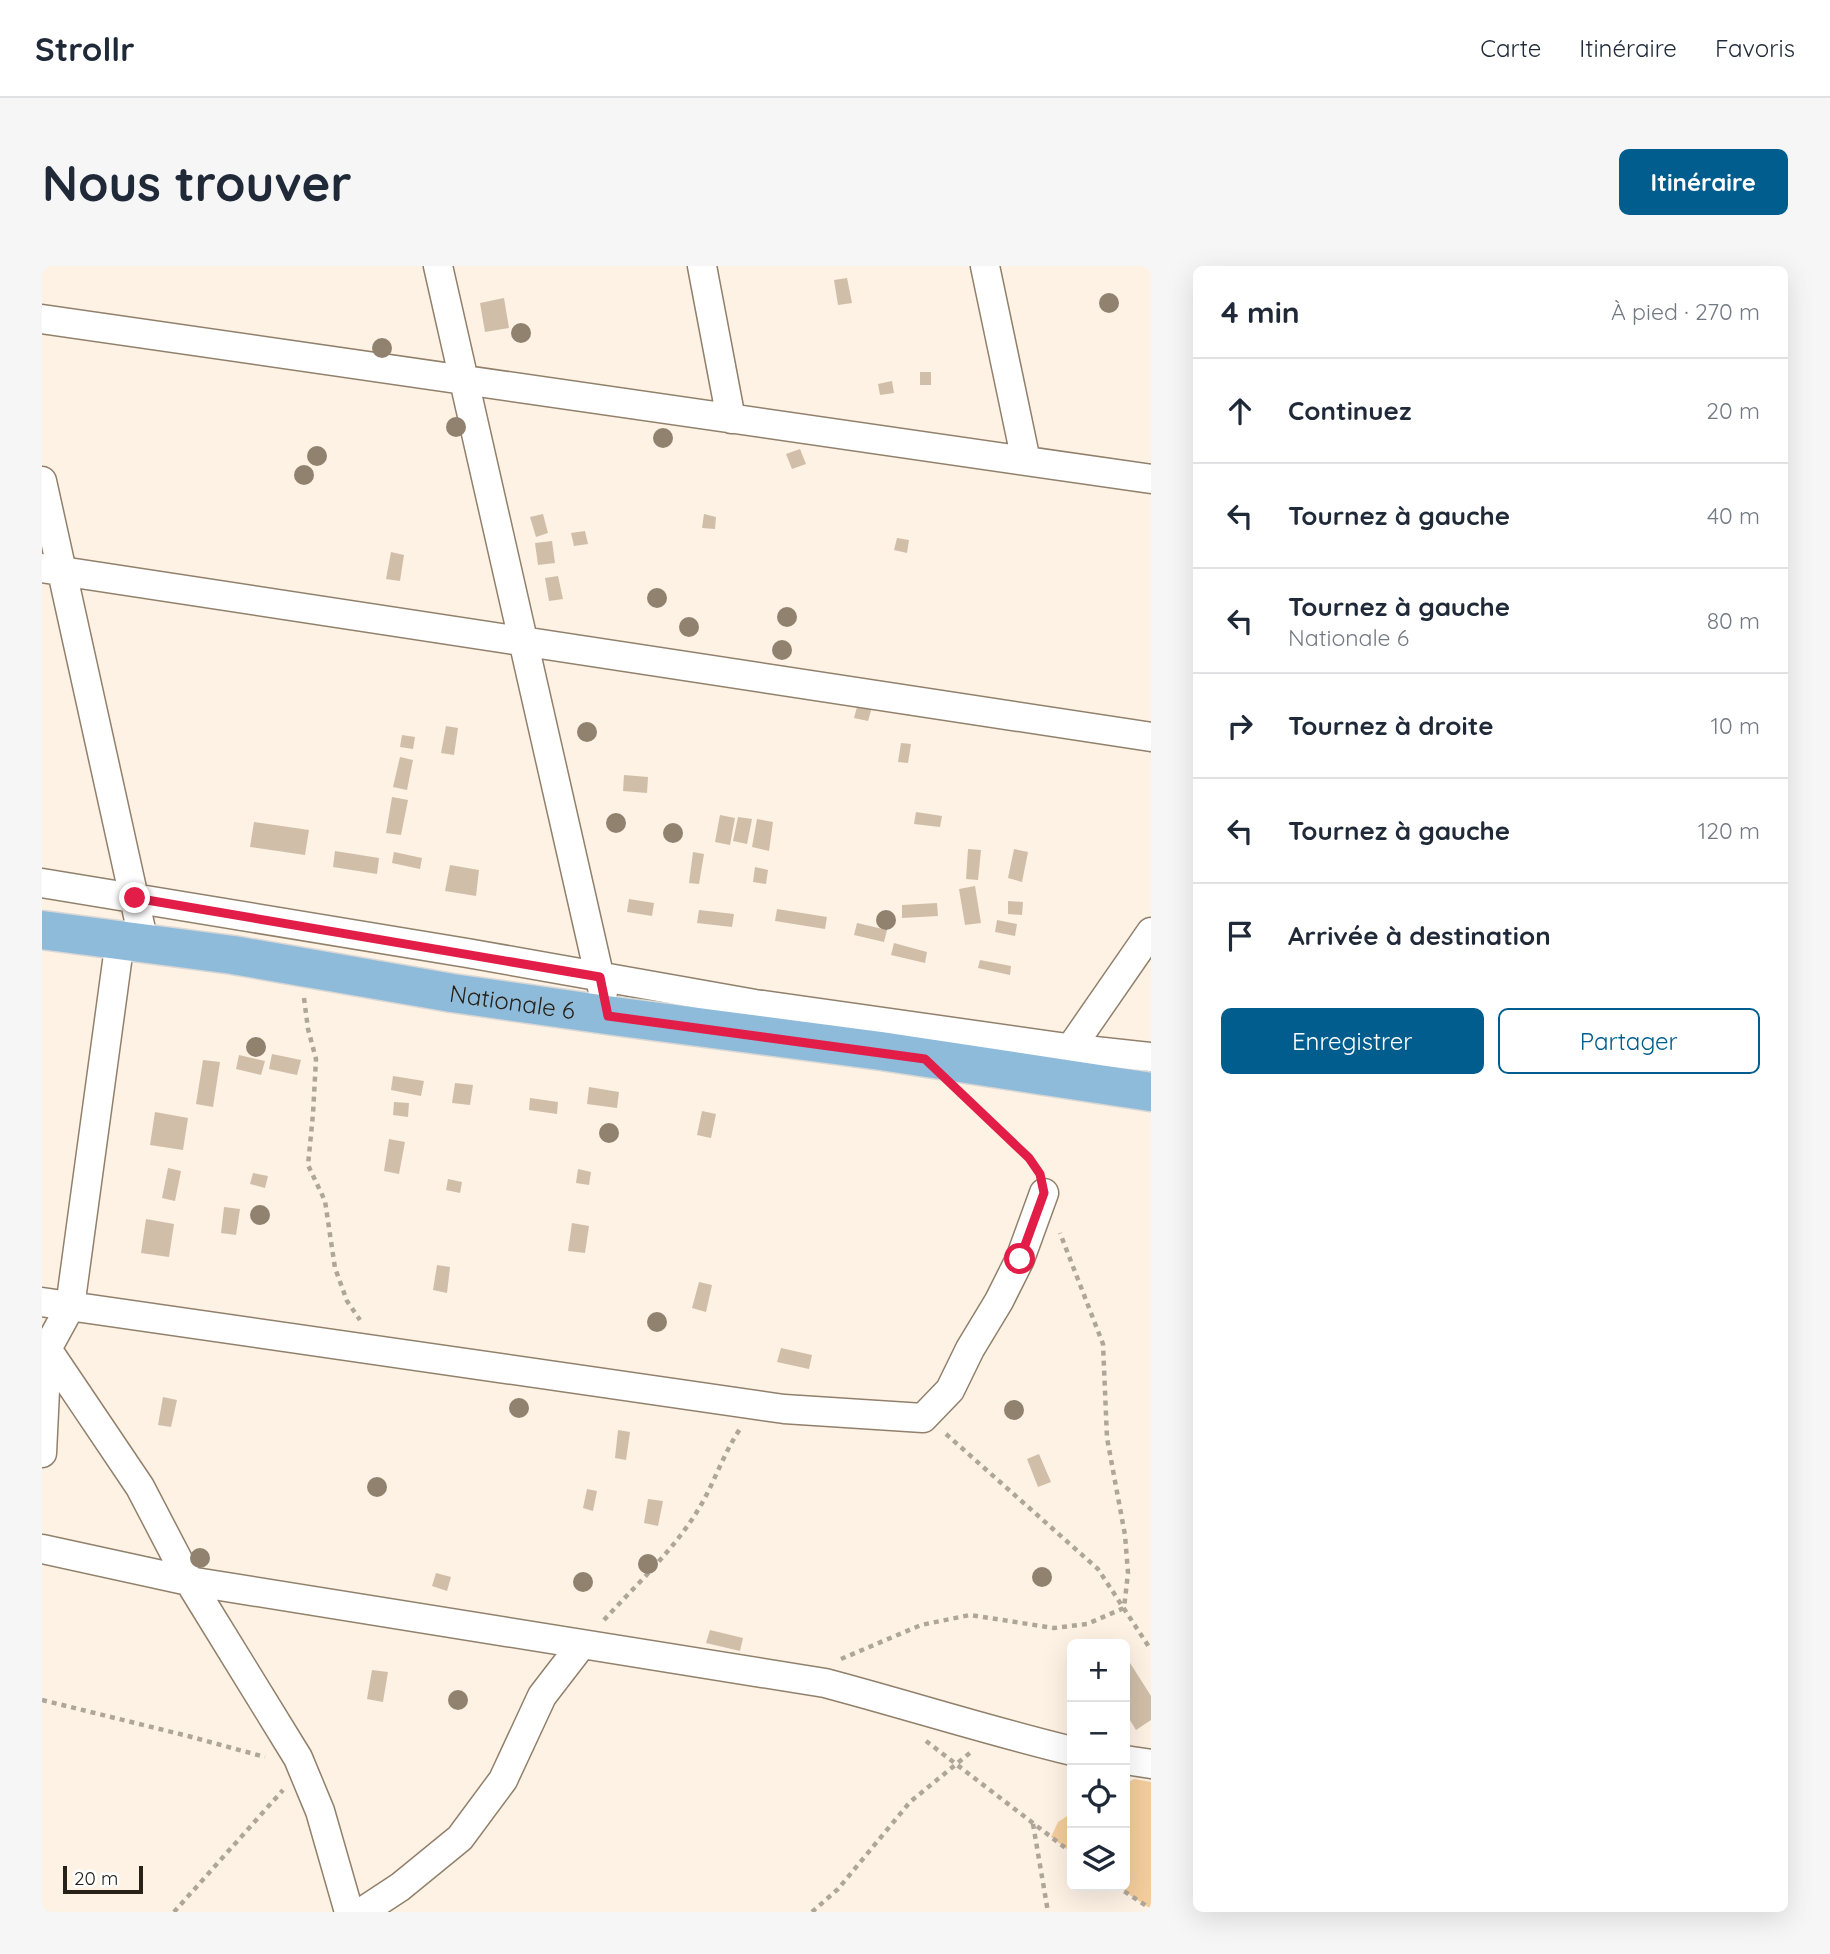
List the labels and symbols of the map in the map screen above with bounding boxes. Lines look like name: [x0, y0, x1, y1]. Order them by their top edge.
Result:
route end: [119, 882, 150, 913]
street label: Nationale 6: [448, 978, 577, 1025]
route start: [1004, 1243, 1035, 1274]
scale bar: [63, 1863, 144, 1895]

